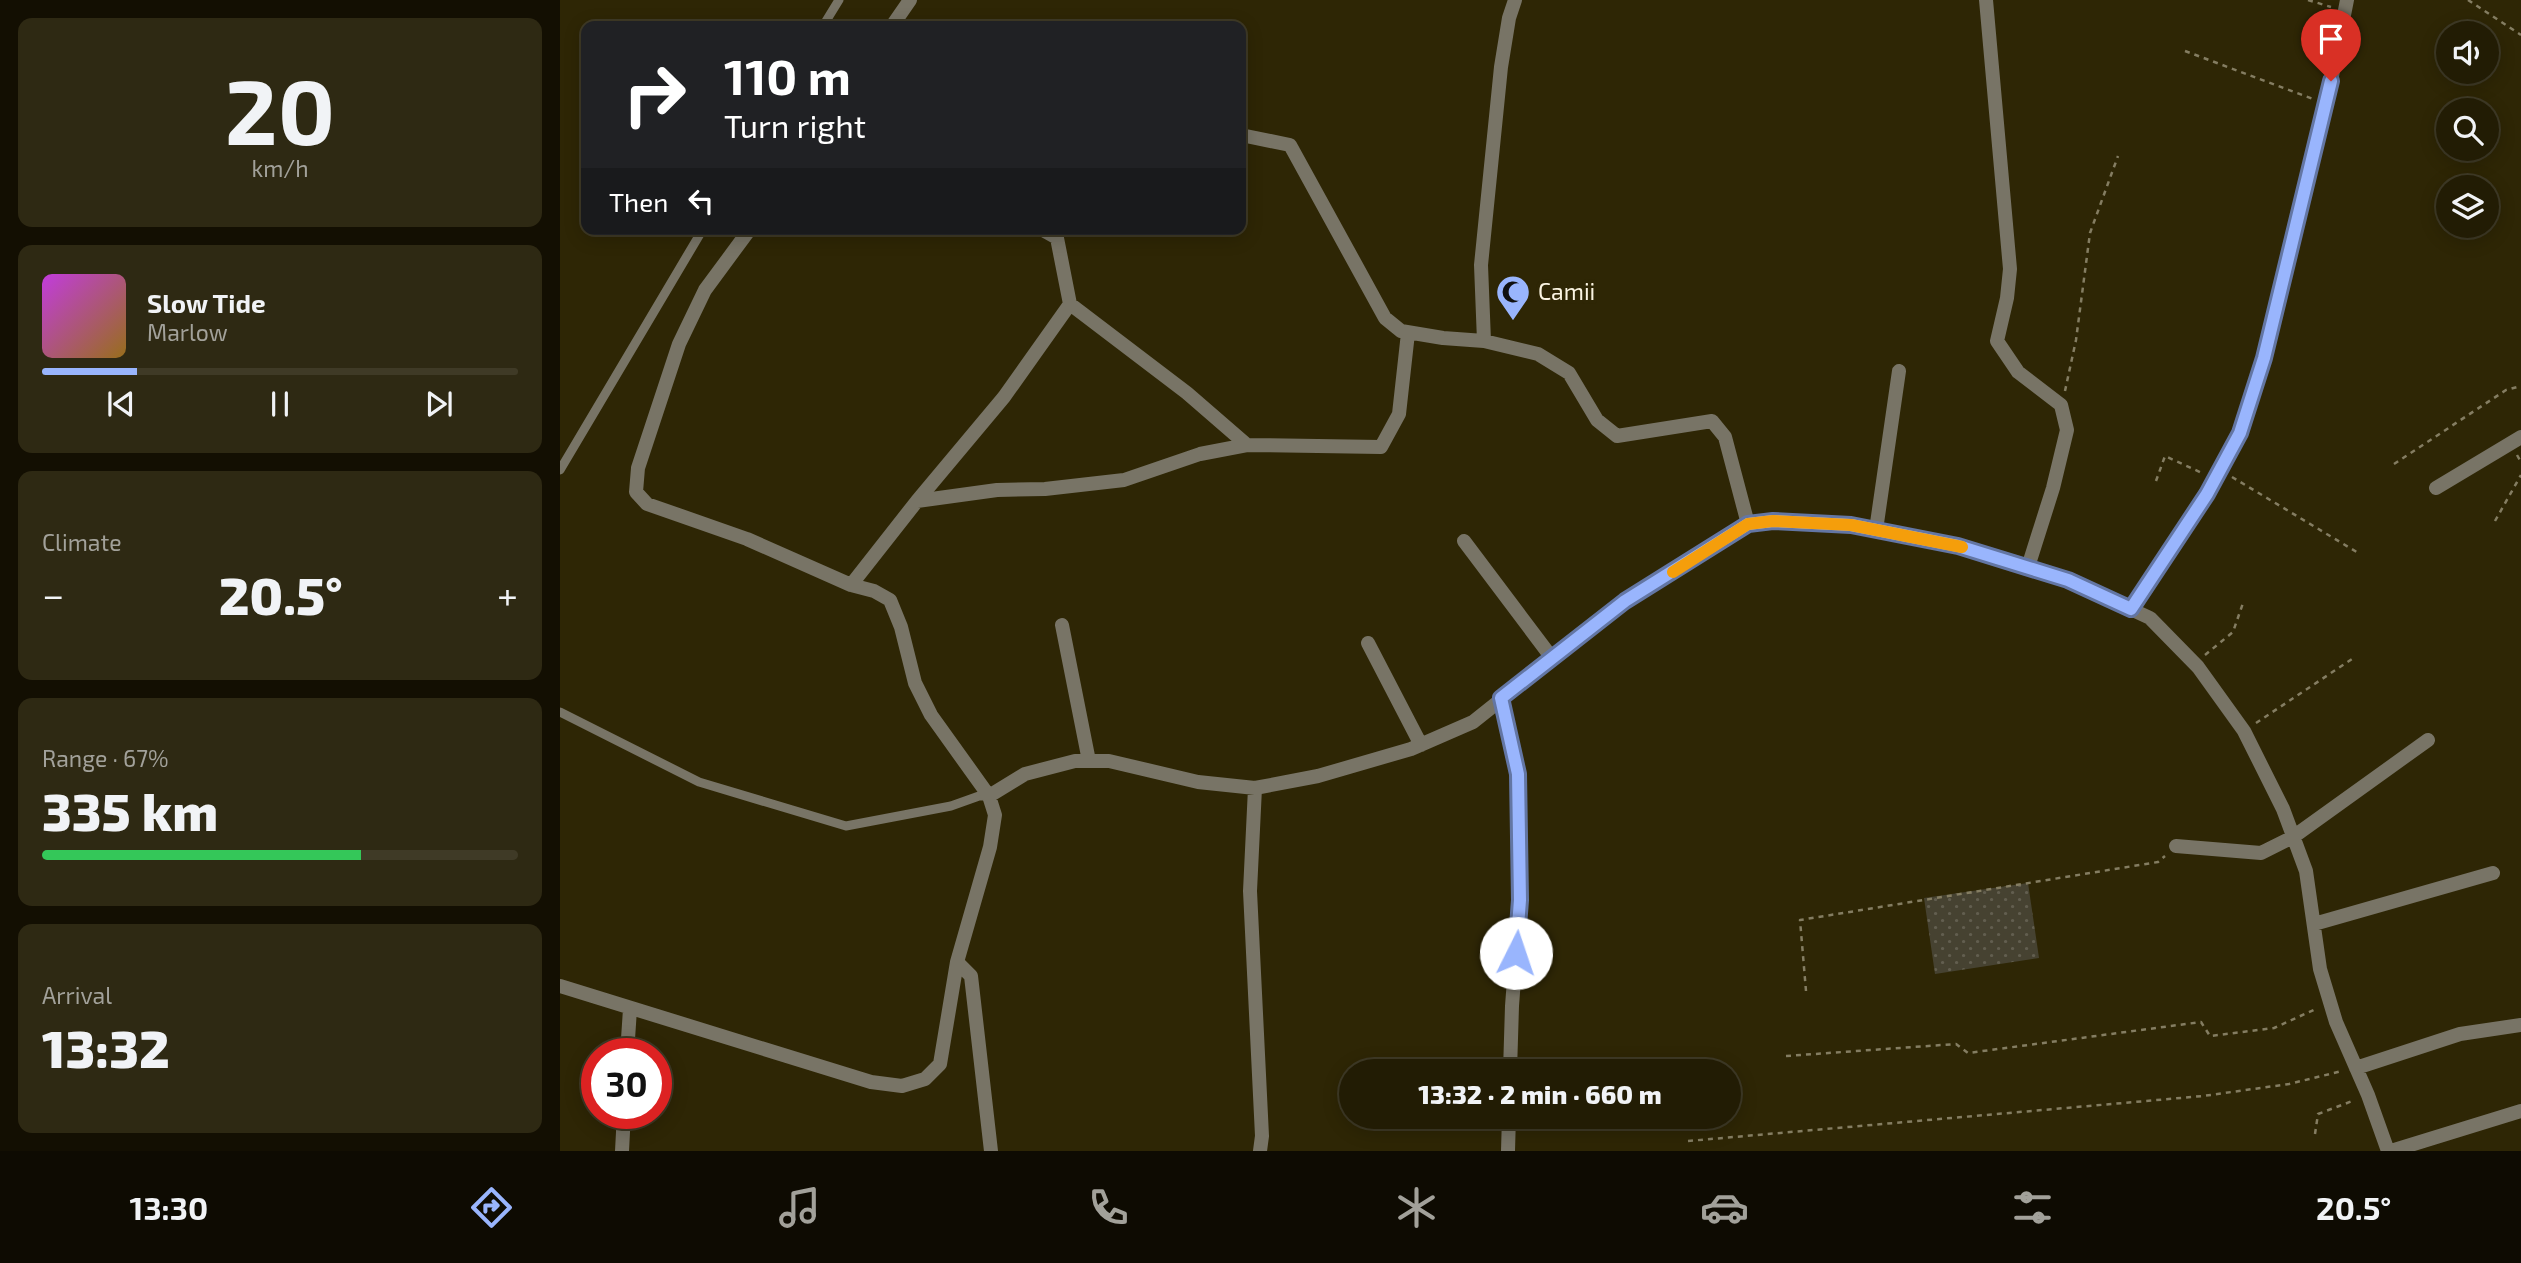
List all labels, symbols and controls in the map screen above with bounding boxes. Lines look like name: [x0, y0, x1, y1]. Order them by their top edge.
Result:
pin: [2301, 9, 2361, 81]
icon: arrive: [2312, 20, 2350, 58]
map controls: [2436, 21, 2499, 238]
button: sound: [2436, 21, 2499, 84]
text: 110 m: [724, 46, 851, 105]
icon: right: [609, 49, 700, 140]
text: 20: [225, 54, 335, 163]
button: search: [2436, 98, 2499, 161]
text: Turn right: [724, 106, 866, 144]
text: km/h: [251, 154, 309, 182]
button: layers: [2436, 175, 2499, 238]
icon: left: [682, 182, 720, 220]
text: Then: [609, 186, 668, 217]
mosque icon: Camii: [1494, 273, 1532, 322]
place label: Camii: [1538, 277, 1595, 305]
text: Slow Tide: [147, 287, 266, 318]
text: Marlow: [147, 318, 228, 346]
icon: previous: [102, 385, 140, 423]
icon: pause: [261, 385, 299, 423]
icon: next: [420, 385, 458, 423]
text: Climate: [42, 528, 122, 556]
text: 20.5°: [219, 563, 343, 625]
text: −: [42, 571, 64, 617]
text: +: [497, 571, 518, 617]
text: Range · 67%: [42, 744, 168, 772]
text: 335 km: [42, 779, 218, 841]
position arrow: [1479, 916, 1553, 990]
text: Arrival: [42, 981, 112, 1009]
text: 13:32: [42, 1016, 170, 1078]
speed limit sign: 30: [581, 1038, 672, 1129]
text: 13:32 · 2 min · 660 m: [1418, 1078, 1662, 1109]
icon: directions: [467, 1183, 516, 1232]
icon: music: [775, 1183, 824, 1232]
icon: phone: [1084, 1183, 1133, 1232]
icon: climate: [1392, 1183, 1441, 1232]
icon: car: [1700, 1183, 1749, 1232]
icon: filters: [2008, 1183, 2057, 1232]
text: 13:30: [130, 1188, 208, 1226]
text: 20.5°: [2316, 1188, 2391, 1226]

